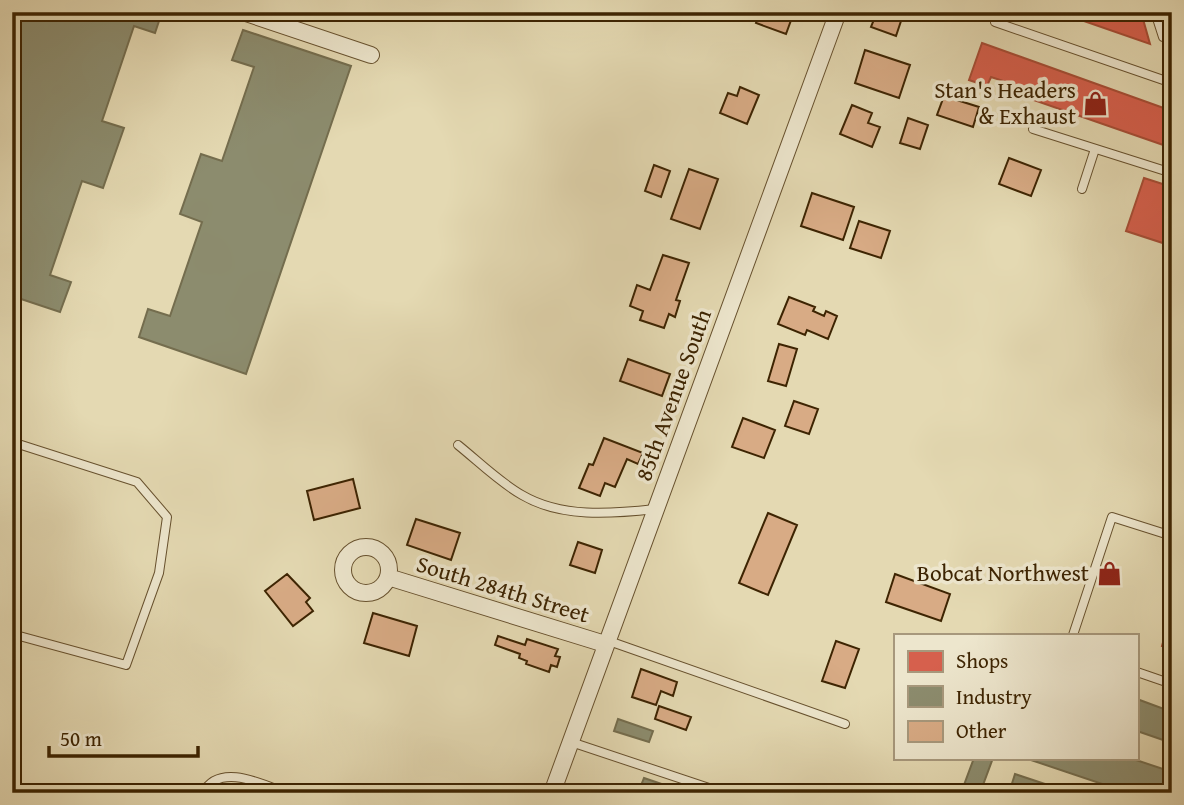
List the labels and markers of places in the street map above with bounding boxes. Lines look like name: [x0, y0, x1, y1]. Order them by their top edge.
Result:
place label: Stan's Headers & Exhaust: [934, 73, 1076, 132]
shop icon: Stan's Headers & Exhaust: [1082, 89, 1110, 117]
place label: Bobcat Northwest: [917, 556, 1089, 589]
shop icon: Bobcat Northwest: [1095, 559, 1123, 587]

